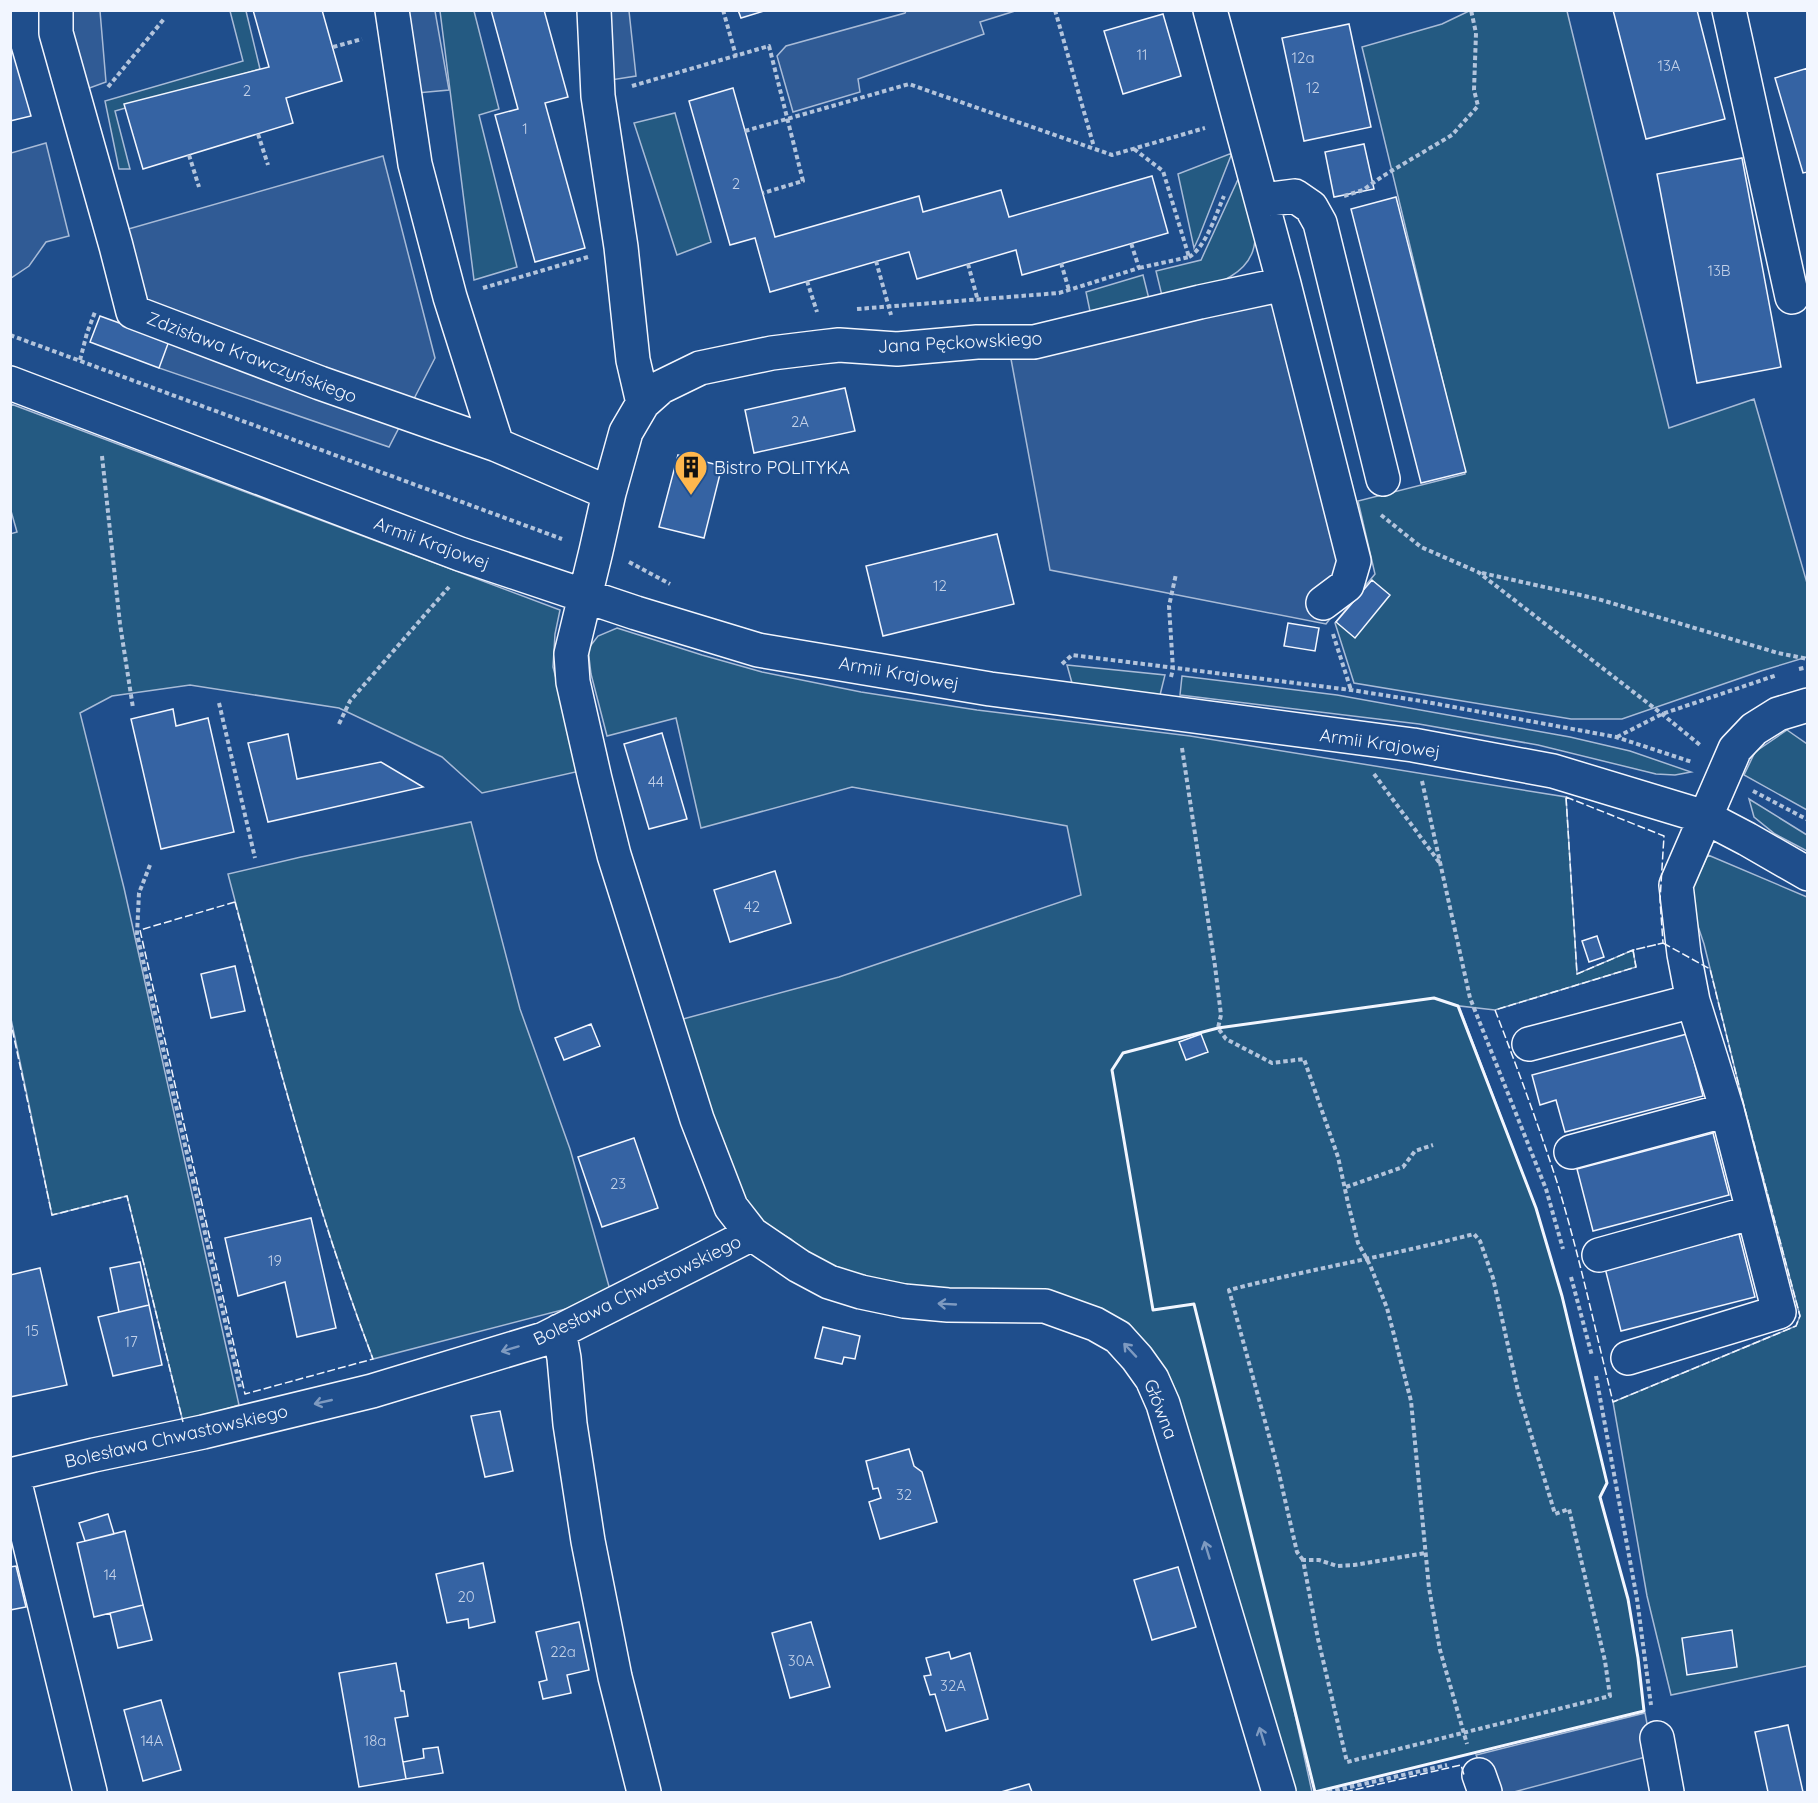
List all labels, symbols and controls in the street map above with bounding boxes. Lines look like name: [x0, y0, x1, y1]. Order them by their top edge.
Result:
house number: 11: [1136, 45, 1148, 64]
house number: 12a: [1292, 48, 1314, 67]
house number: 13A: [1657, 56, 1681, 75]
house number: 12: [1306, 78, 1320, 97]
house number: 2: [243, 81, 251, 100]
house number: 1: [522, 119, 528, 138]
house number: 2: [732, 174, 740, 193]
house number: 13B: [1707, 261, 1731, 280]
street label: Zdzisława Krawczyńskiego: [144, 306, 360, 408]
street label: Jana Pęckowskiego: [877, 326, 1043, 358]
house number: 2A: [791, 412, 809, 431]
building icon: Bistro POLITYKA: [673, 449, 709, 496]
place label: Bistro POLITYKA: [714, 456, 850, 479]
street label: Armii Krajowej: [371, 511, 493, 575]
house number: 12: [933, 576, 947, 595]
street label: Armii Krajowej: [837, 651, 961, 695]
street label: Armii Krajowej: [1318, 723, 1442, 763]
house number: 44: [648, 772, 664, 791]
house number: 42: [744, 897, 760, 916]
house number: 23: [610, 1174, 626, 1193]
street label: Bolesława Chwastowskiego: [529, 1230, 745, 1350]
house number: 19: [268, 1251, 282, 1270]
one-way arrow: [937, 1299, 957, 1310]
house number: 15: [25, 1321, 39, 1340]
house number: 17: [124, 1332, 138, 1351]
one-way arrow: [1123, 1343, 1137, 1358]
one-way arrow: [501, 1344, 520, 1355]
street label: Główna: [1139, 1376, 1183, 1442]
one-way arrow: [313, 1397, 332, 1409]
street label: Bolesława Chwastowskiego: [62, 1399, 290, 1473]
house number: 32: [896, 1485, 912, 1504]
one-way arrow: [1201, 1541, 1212, 1560]
house number: 14: [103, 1565, 117, 1584]
house number: 20: [457, 1587, 475, 1606]
house number: 22a: [550, 1642, 576, 1661]
house number: 30A: [788, 1651, 814, 1670]
house number: 32A: [940, 1676, 966, 1695]
one-way arrow: [1256, 1727, 1267, 1746]
house number: 14A: [141, 1731, 164, 1750]
house number: 18a: [364, 1731, 386, 1750]

